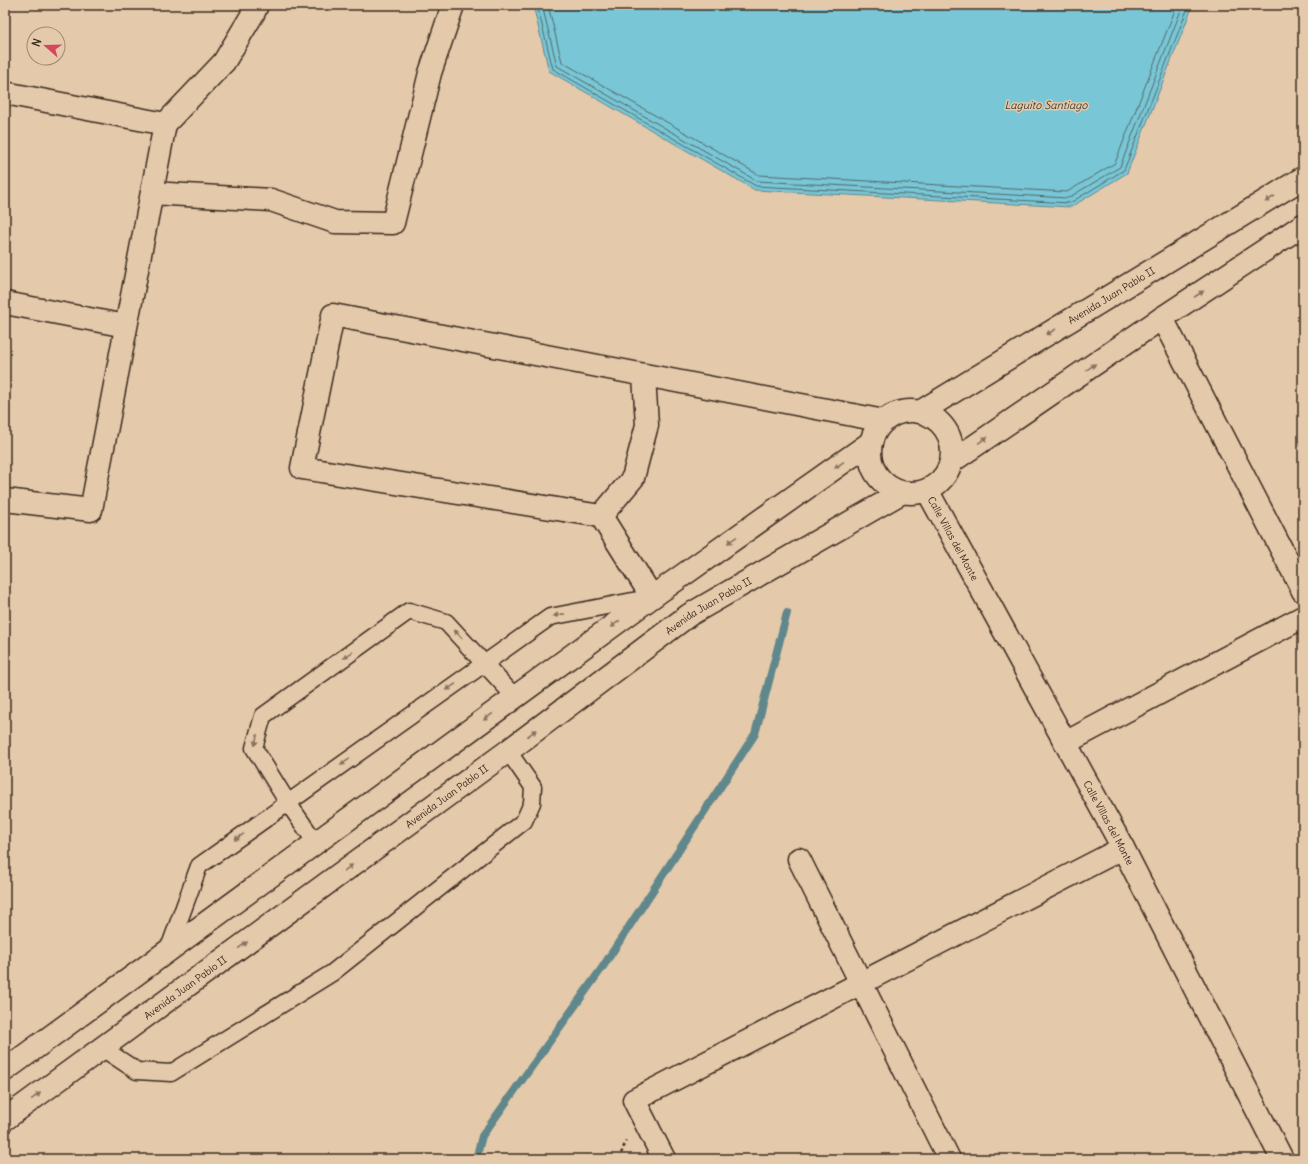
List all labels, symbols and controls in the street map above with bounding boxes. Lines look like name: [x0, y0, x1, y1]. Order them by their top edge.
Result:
north arrow: [26, 26, 66, 66]
text: N: [29, 37, 44, 49]
water label: Laguito Santiago: [1004, 98, 1088, 112]
one-way arrow: [1265, 195, 1275, 203]
street label: Avenida Juan Pablo II: [1065, 264, 1157, 327]
one-way arrow: [1193, 291, 1204, 298]
one-way arrow: [1046, 328, 1056, 336]
one-way arrow: [1085, 363, 1096, 371]
one-way arrow: [978, 436, 988, 444]
one-way arrow: [833, 461, 844, 469]
street label: Calle Villas del Monte: [925, 494, 982, 583]
one-way arrow: [727, 536, 737, 544]
street label: Avenida Juan Pablo II: [662, 574, 754, 637]
one-way arrow: [553, 612, 565, 618]
one-way arrow: [610, 620, 620, 628]
one-way arrow: [453, 629, 462, 640]
one-way arrow: [343, 651, 354, 659]
one-way arrow: [446, 683, 456, 691]
one-way arrow: [482, 713, 493, 722]
one-way arrow: [526, 729, 537, 737]
one-way arrow: [253, 733, 259, 746]
one-way arrow: [340, 758, 350, 766]
street label: Avenida Juan Pablo II: [402, 761, 490, 831]
street label: Calle Villas del Monte: [1081, 778, 1137, 867]
one-way arrow: [234, 833, 244, 841]
one-way arrow: [342, 864, 353, 872]
one-way arrow: [237, 941, 248, 949]
street label: Avenida Juan Pablo II: [141, 953, 229, 1022]
one-way arrow: [31, 1092, 42, 1100]

